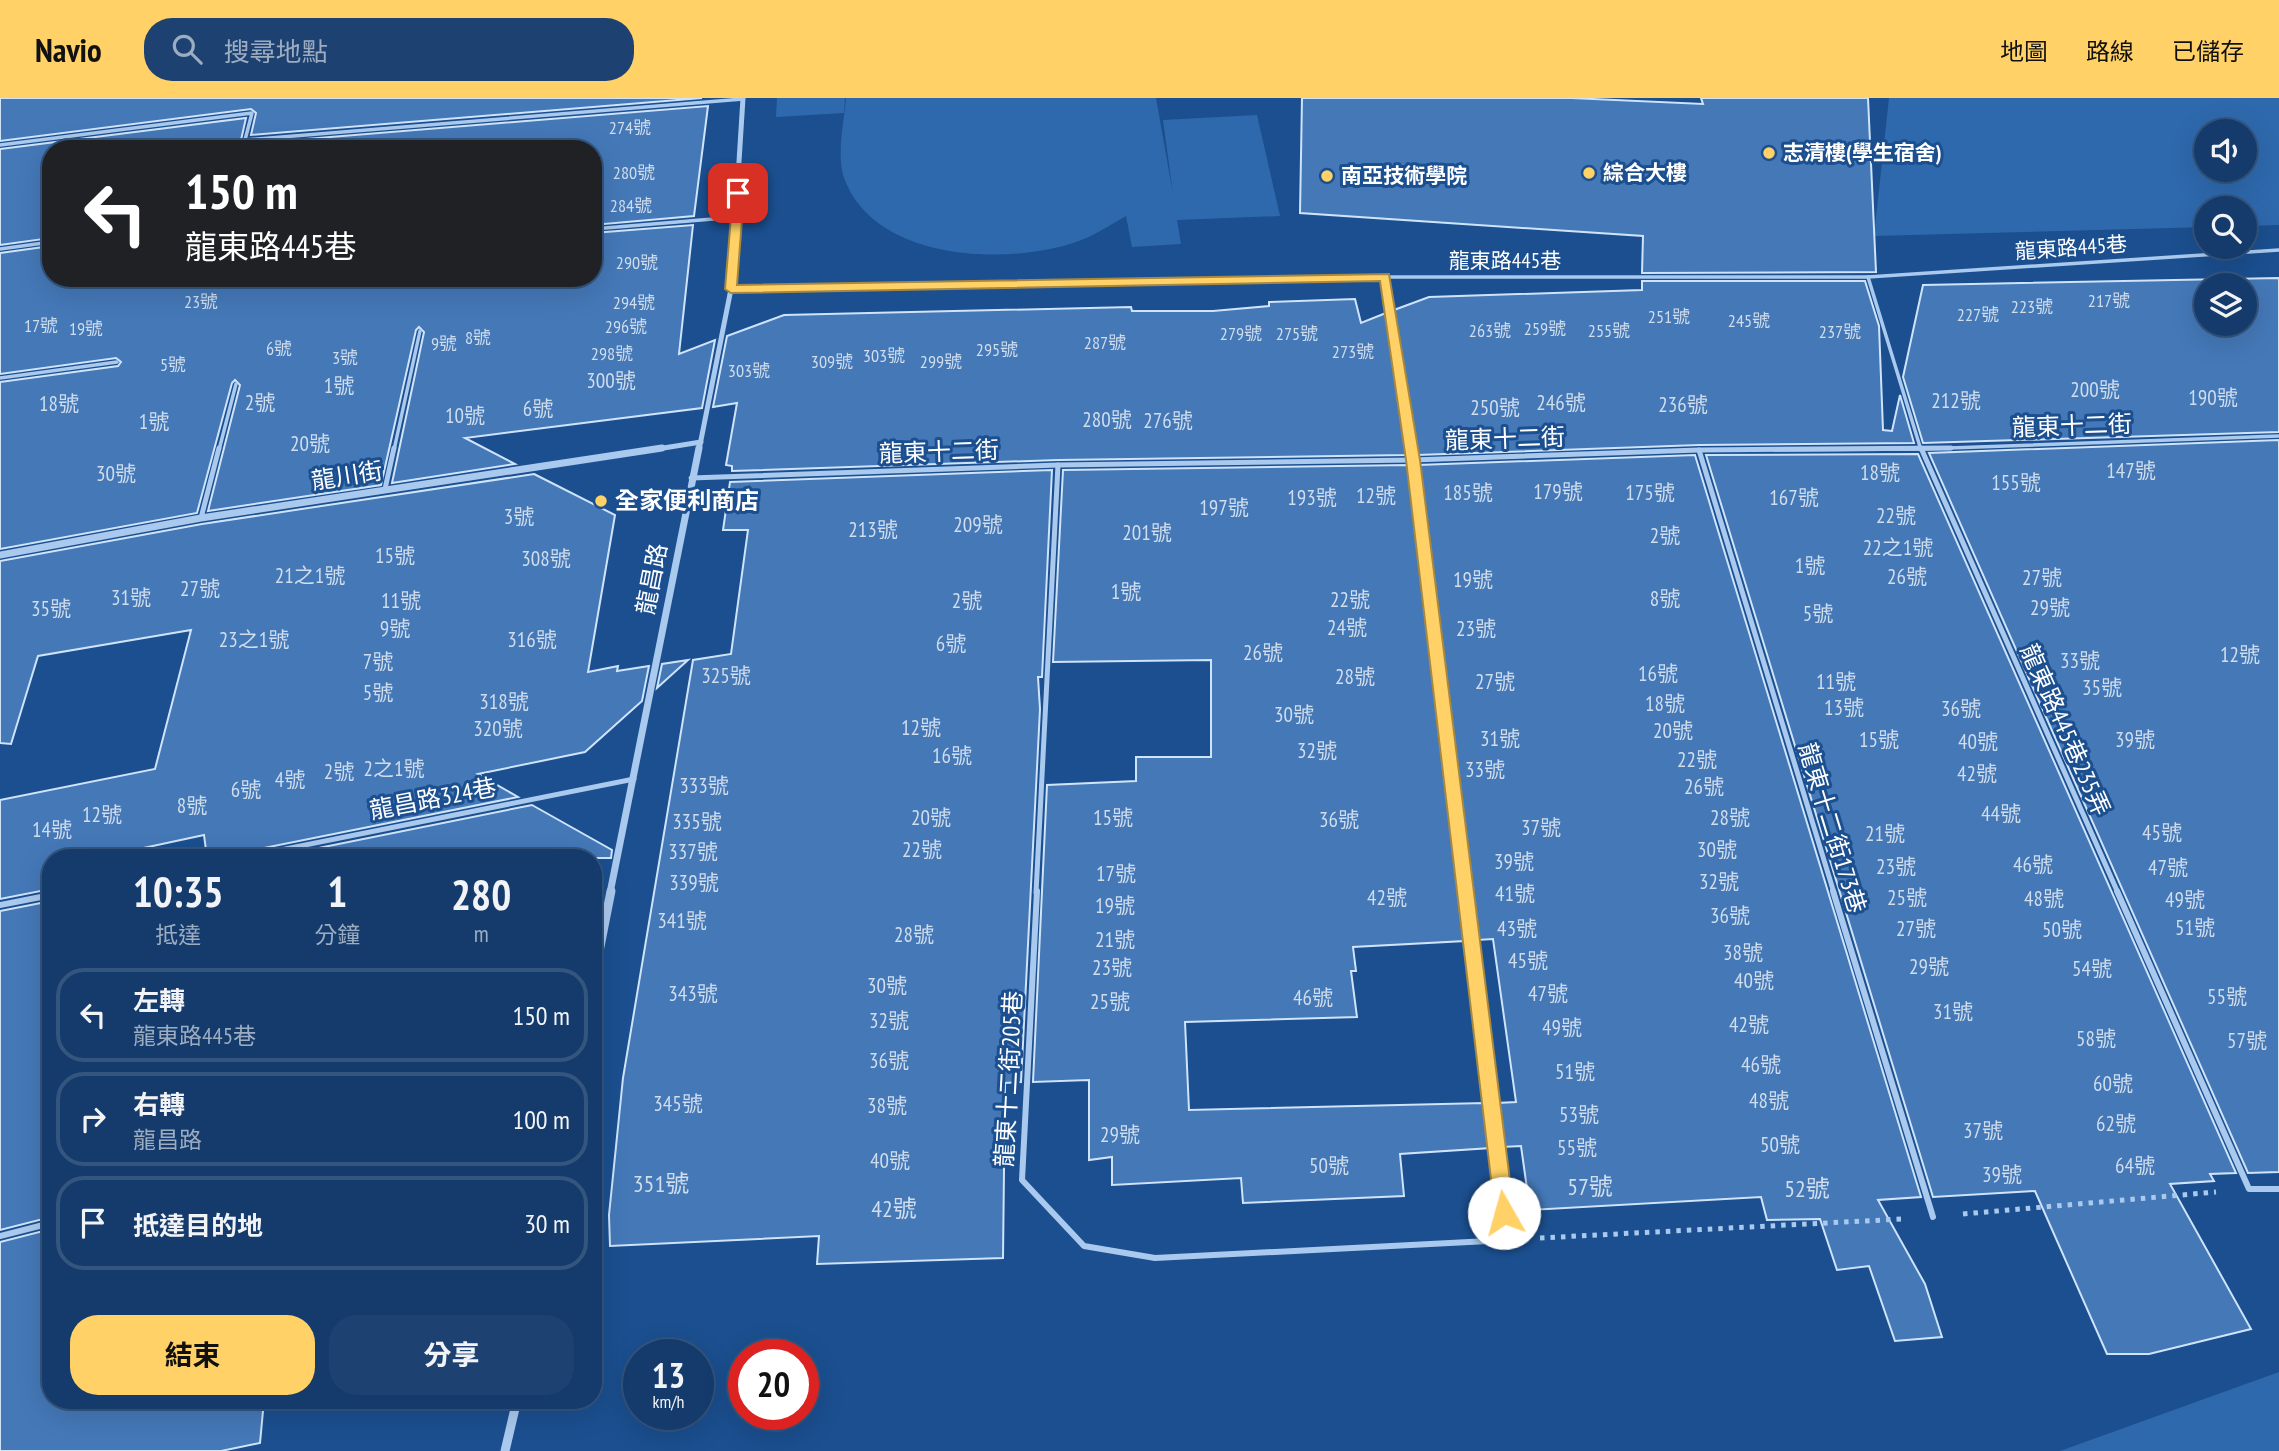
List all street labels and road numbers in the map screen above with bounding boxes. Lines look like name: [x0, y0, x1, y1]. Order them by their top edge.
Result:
street label: 龍東路445巷: [2014, 230, 2128, 265]
street label: 龍東路445巷: [1449, 247, 1561, 274]
street label: 龍東十二街: [2011, 408, 2132, 443]
street label: 龍東十二街: [1444, 421, 1565, 456]
street label: 龍東十二街: [878, 434, 999, 469]
street label: 龍川街: [309, 455, 385, 496]
street label: 龍昌路: [629, 541, 674, 617]
street label: 龍東路445巷235弄: [2014, 639, 2117, 821]
street label: 龍東十二街173巷: [1792, 739, 1873, 917]
street label: 龍昌路324巷: [367, 771, 499, 826]
street label: 龍東十二街205巷: [988, 990, 1029, 1168]

